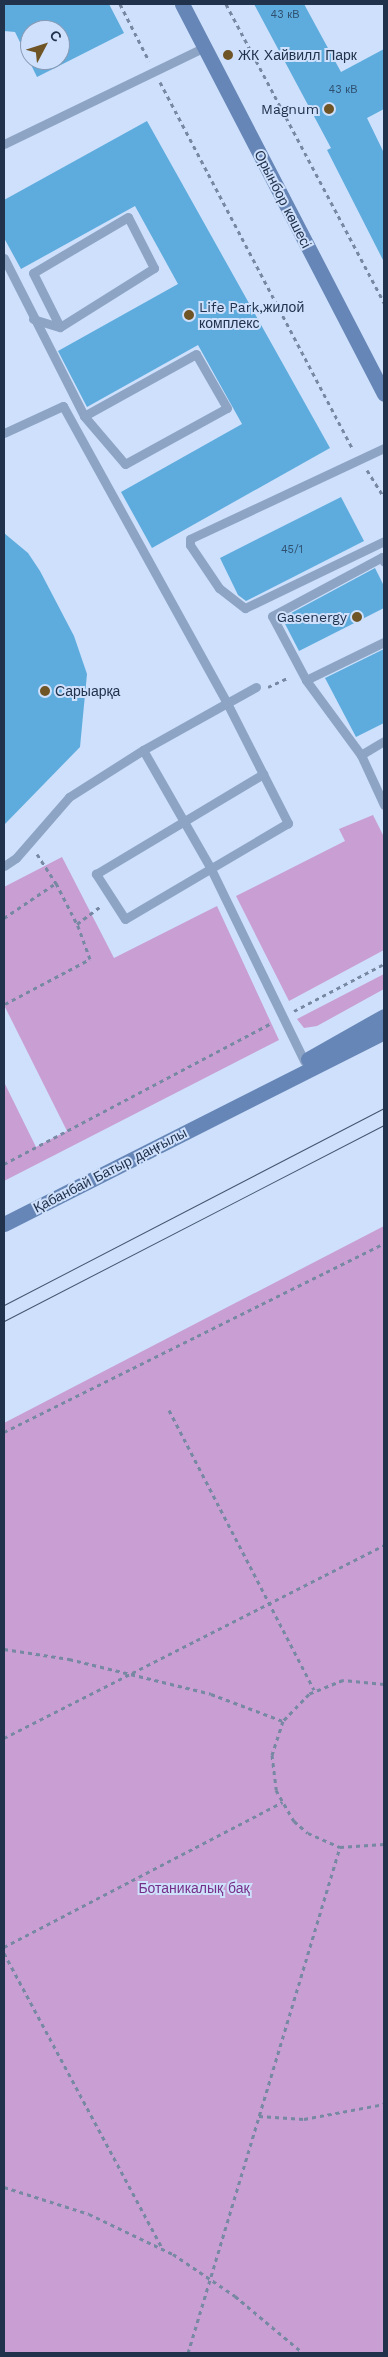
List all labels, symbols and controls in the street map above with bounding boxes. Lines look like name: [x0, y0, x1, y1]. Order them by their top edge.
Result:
house number: 43 кВ: [270, 8, 300, 22]
north arrow: [20, 20, 70, 70]
text: С: [46, 27, 65, 45]
place label: ЖК Хайвилл Парк: [238, 47, 357, 63]
marker: ЖК Хайвилл Парк: [222, 49, 234, 61]
house number: 43 кВ: [328, 83, 358, 97]
place label: Magnum: [261, 101, 319, 117]
marker: Magnum: [323, 103, 335, 115]
street label: Орынбор көшесі: [251, 147, 315, 251]
place label: Life Park,жилой комплекс: [199, 299, 304, 332]
marker: Life Park,жилой комплекс: [183, 309, 195, 321]
house number: 45/1: [281, 543, 303, 557]
place label: Gasenergy: [277, 609, 347, 625]
marker: Gasenergy: [351, 611, 363, 623]
place label: Сарыарқа: [55, 683, 120, 699]
marker: Сарыарқа: [39, 685, 51, 697]
street label: Қабанбай Батыр даңғылы: [30, 1124, 190, 1216]
park label: Ботаникалық бақ: [138, 1880, 250, 1896]

